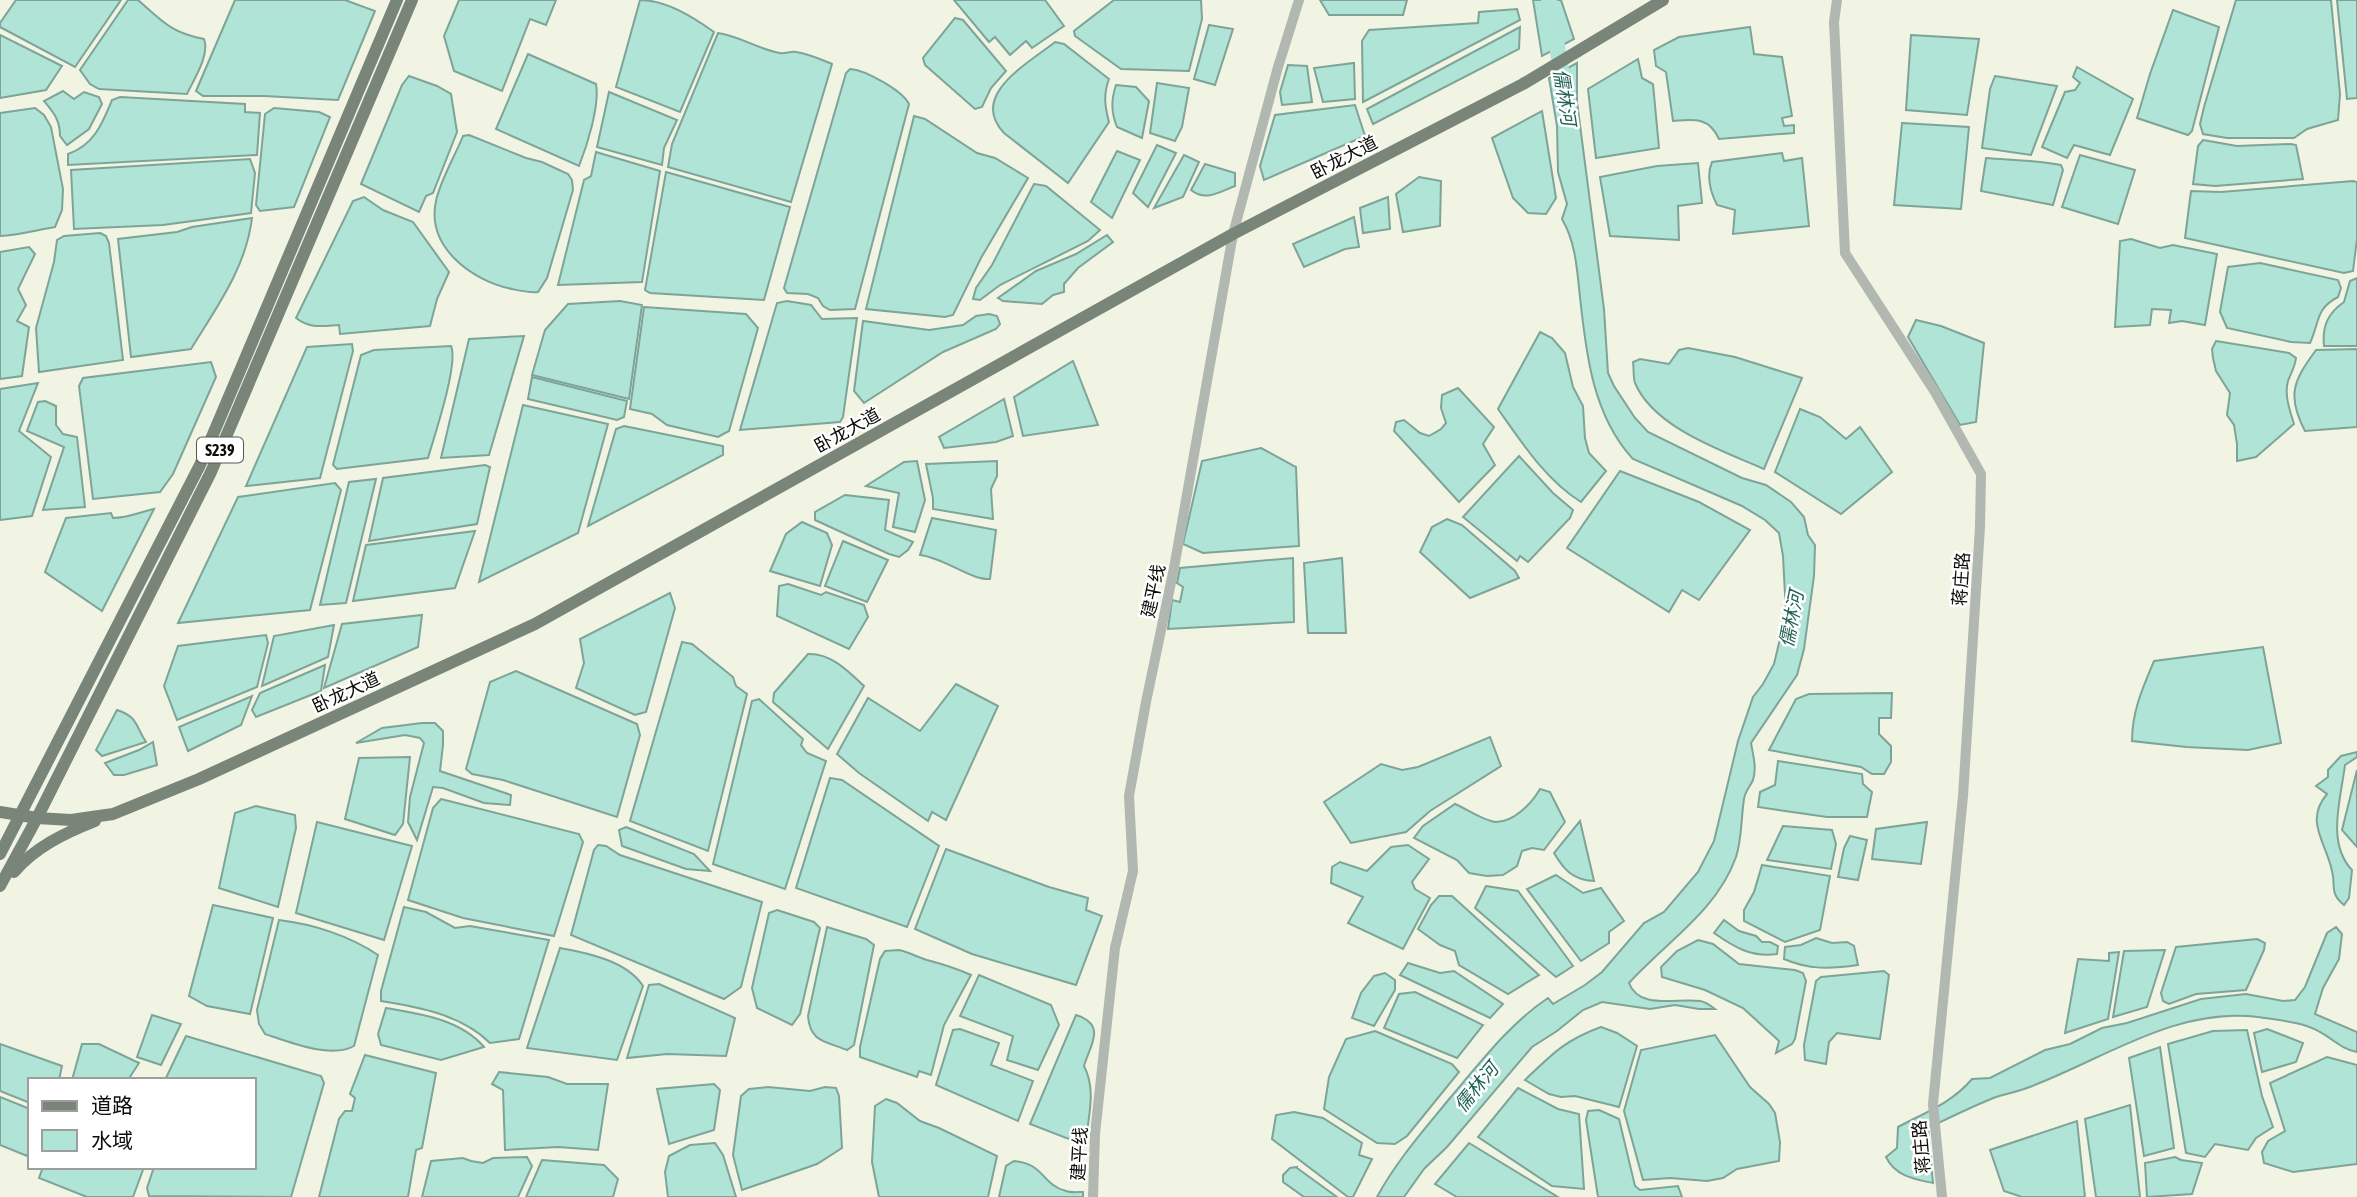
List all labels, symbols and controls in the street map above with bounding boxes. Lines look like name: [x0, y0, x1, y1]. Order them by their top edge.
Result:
water label: 儒林河: [1550, 67, 1581, 131]
street label: 卧龙大道: [1307, 131, 1381, 183]
street label: 卧龙大道: [810, 403, 884, 457]
road number: S239: [197, 438, 243, 463]
street label: 蒋庄路: [1949, 551, 1973, 607]
street label: 建平线: [1137, 562, 1169, 620]
water label: 儒林河: [1775, 585, 1808, 649]
street label: 卧龙大道: [309, 667, 383, 717]
water label: 儒林河: [1450, 1055, 1505, 1116]
legend: [28, 1078, 256, 1169]
text: 道路: [91, 1093, 133, 1117]
street label: 蒋庄路: [1908, 1119, 1934, 1175]
street label: 建平线: [1067, 1126, 1091, 1182]
text: 水域: [91, 1128, 133, 1152]

